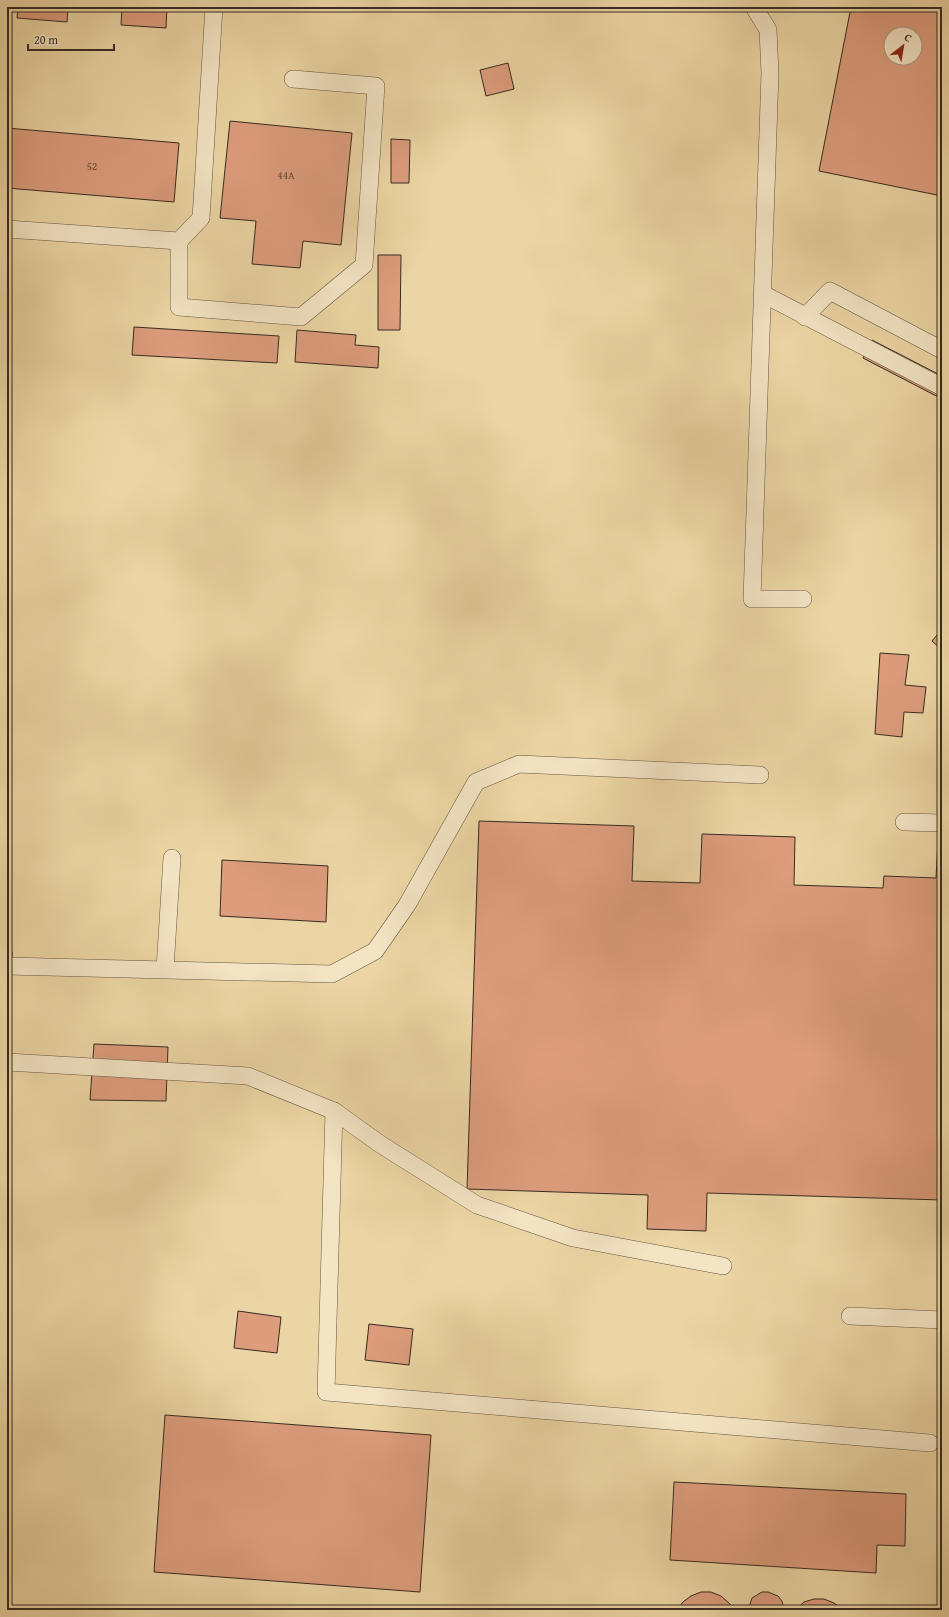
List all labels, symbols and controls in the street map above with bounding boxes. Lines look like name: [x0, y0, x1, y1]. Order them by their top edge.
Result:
scale bar: [28, 26, 114, 52]
north arrow: [883, 26, 923, 66]
text: С: [901, 29, 915, 46]
text: 20 m: [34, 31, 58, 48]
house number: 52: [87, 158, 97, 174]
house number: 44А: [277, 167, 295, 183]

